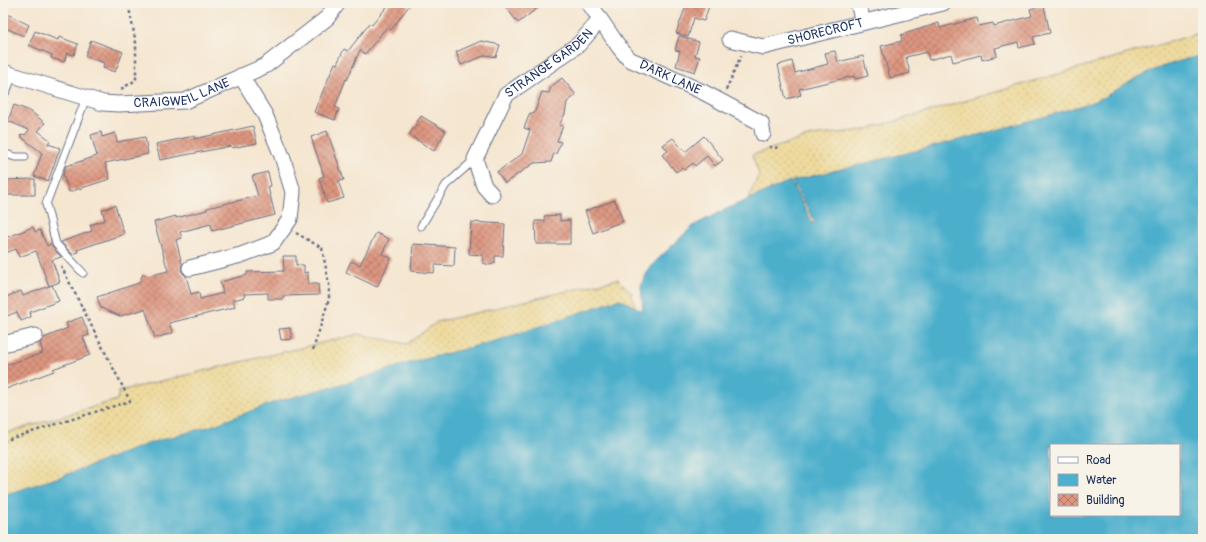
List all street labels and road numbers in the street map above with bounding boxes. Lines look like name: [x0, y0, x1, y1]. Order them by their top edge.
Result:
street label: SHORECROFT: [786, 15, 865, 49]
street label: STRANGE GARDEN: [502, 25, 597, 101]
street label: DARK LANE: [637, 57, 704, 98]
street label: CRAIGWEIL LANE: [133, 74, 232, 111]

